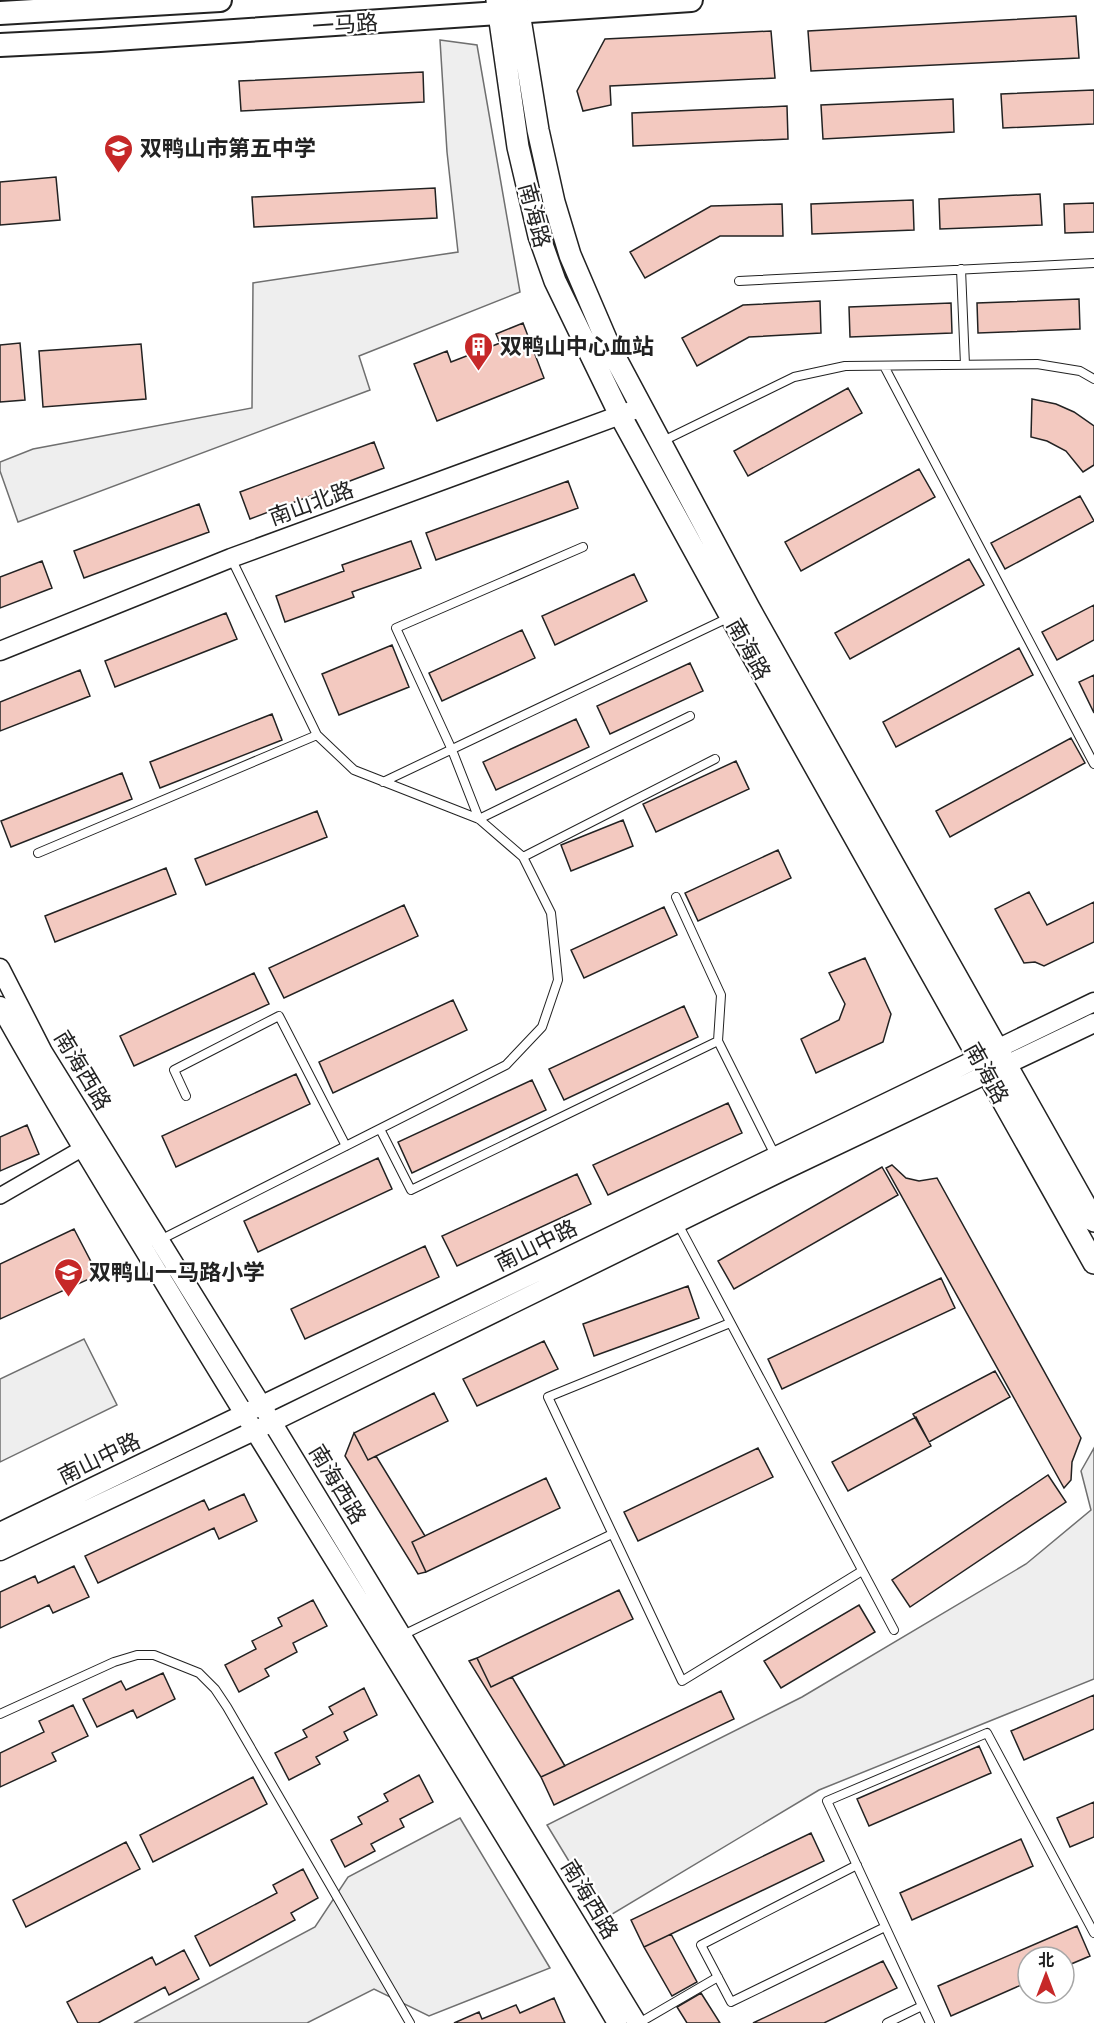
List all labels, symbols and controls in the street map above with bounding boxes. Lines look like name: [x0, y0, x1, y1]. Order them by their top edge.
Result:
street label: 一马路: [311, 8, 379, 40]
school or university icon: 双鸭山市第五中学: [103, 132, 135, 174]
place label: 双鸭山市第五中学: [140, 134, 316, 162]
street label: 南海路: [513, 179, 557, 251]
building icon: 双鸭山中心血站: [463, 330, 495, 372]
place label: 双鸭山中心血站: [500, 332, 654, 360]
street label: 南山北路: [265, 475, 357, 531]
street label: 南海路: [721, 613, 777, 685]
street label: 南海西路: [48, 1025, 118, 1115]
street label: 南海路: [959, 1037, 1015, 1109]
street label: 南山中路: [490, 1213, 582, 1277]
school or university icon: 双鸭山一马路小学: [52, 1256, 84, 1298]
place label: 双鸭山一马路小学: [89, 1258, 265, 1286]
street label: 南山中路: [53, 1426, 145, 1490]
street label: 南海西路: [303, 1439, 373, 1529]
street label: 南海西路: [555, 1854, 625, 1944]
north arrow: [1016, 1945, 1076, 2005]
text: 北: [1038, 1950, 1054, 1971]

